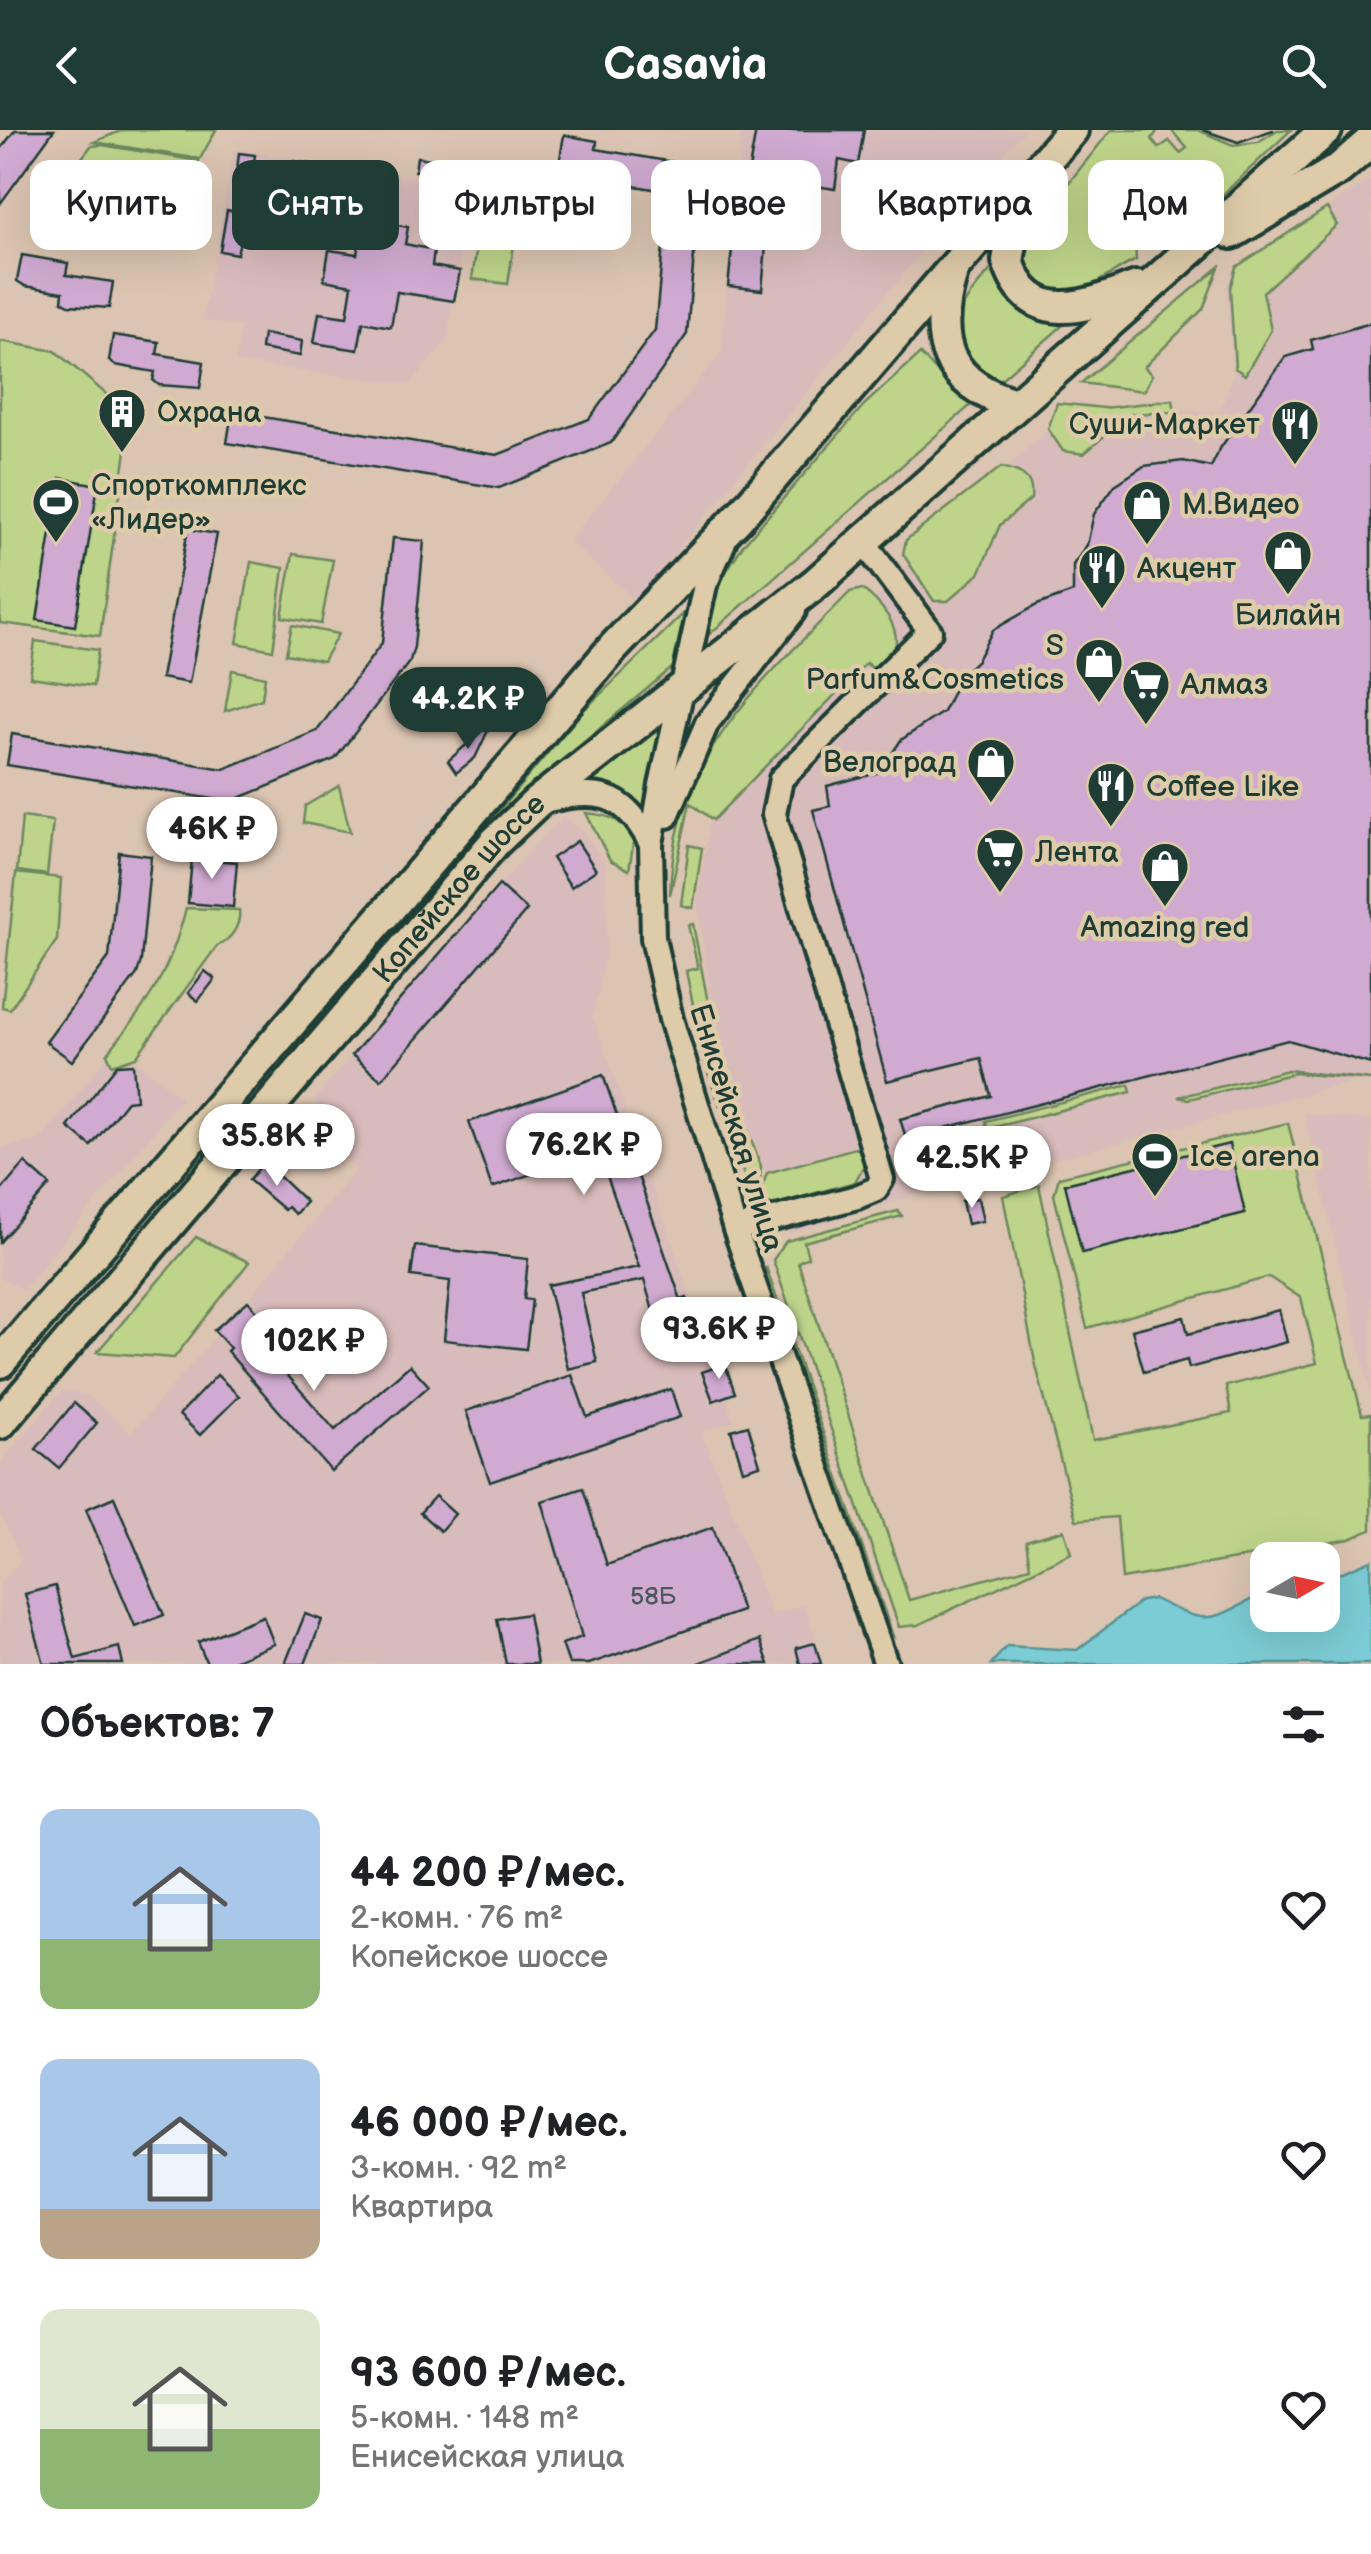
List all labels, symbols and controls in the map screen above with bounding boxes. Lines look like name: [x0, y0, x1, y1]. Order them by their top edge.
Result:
icon: back: [40, 38, 95, 93]
text: Casavia: [604, 38, 767, 93]
icon: search: [1276, 38, 1331, 93]
chip: Купить: [30, 160, 212, 250]
chip: Снять: [232, 160, 399, 250]
chip: Фильтры: [419, 160, 631, 250]
chip: Новое: [651, 160, 821, 250]
chip: Квартира: [841, 160, 1068, 250]
chip: Дом: [1088, 160, 1224, 250]
building icon: Охрана: [96, 386, 148, 454]
place label: Охрана: [157, 395, 262, 431]
restaurant icon: Суши-Маркет: [1269, 398, 1321, 466]
place label: Суши-Маркет: [1069, 407, 1260, 443]
place label: Спорткомплекс «Лидер»: [91, 468, 307, 538]
sports icon: Спорткомплекс «Лидер»: [30, 476, 82, 544]
shop icon: М.Видео: [1121, 478, 1173, 546]
place label: М.Видео: [1182, 487, 1299, 523]
shop icon: Билайн: [1262, 528, 1314, 596]
restaurant icon: Акцент: [1076, 542, 1128, 610]
place label: Акцент: [1136, 551, 1236, 587]
place label: Билайн: [1235, 598, 1341, 634]
place label: S Parfum&Cosmetics: [806, 628, 1064, 698]
shop icon: S Parfum&Cosmetics: [1073, 636, 1125, 704]
supermarket icon: Алмаз: [1120, 658, 1172, 726]
pin: 44.2K ₽: [376, 667, 560, 752]
place label: Алмаз: [1180, 667, 1268, 703]
text: 44.2K ₽: [412, 680, 524, 719]
shop icon: Велоград: [965, 736, 1017, 804]
place label: Велоград: [823, 745, 956, 781]
restaurant icon: Coffee Like: [1085, 760, 1137, 828]
place label: Coffee Like: [1146, 769, 1299, 805]
street label: Копейское шоссе: [366, 786, 554, 991]
pin: 46K ₽: [142, 797, 282, 882]
text: 46K ₽: [168, 810, 256, 849]
supermarket icon: Лента: [974, 826, 1026, 894]
place label: Лента: [1034, 835, 1119, 871]
shop icon: Amazing red: [1139, 840, 1191, 908]
place label: Amazing red: [1080, 910, 1250, 946]
street label: Енисейская улица: [681, 1000, 791, 1257]
pin: 35.8K ₽: [185, 1104, 369, 1189]
pin: 76.2K ₽: [492, 1113, 676, 1198]
text: 35.8K ₽: [221, 1117, 333, 1156]
text: 76.2K ₽: [528, 1126, 640, 1165]
pin: 42.5K ₽: [880, 1126, 1064, 1211]
sports icon: Ice arena: [1129, 1130, 1181, 1198]
text: 42.5K ₽: [916, 1139, 1028, 1178]
place label: Ice arena: [1190, 1139, 1320, 1175]
pin: 93.6K ₽: [627, 1297, 811, 1382]
pin: 102K ₽: [233, 1309, 395, 1394]
text: 93.6K ₽: [663, 1310, 775, 1349]
text: 102K ₽: [263, 1322, 365, 1361]
north arrow: [1250, 1542, 1340, 1632]
map controls: [1250, 1542, 1340, 1632]
house number: 58Б: [630, 1581, 677, 1612]
icon: filters: [1276, 1697, 1331, 1752]
text: Объектов: 7: [40, 1699, 275, 1750]
text: 44 200 ₽/мес.: [350, 1848, 625, 1899]
icon: home: [120, 1849, 240, 1969]
icon: heart: [1276, 1882, 1331, 1937]
text: 2-комн. · 76 m²: [350, 1899, 563, 1938]
text: Копейское шоссе: [350, 1938, 608, 1977]
text: 46 000 ₽/мес.: [350, 2098, 628, 2149]
icon: home: [120, 2099, 240, 2219]
icon: heart: [1276, 2132, 1331, 2187]
text: 3-комн. · 92 m²: [350, 2149, 567, 2188]
text: Квартира: [350, 2188, 493, 2227]
text: 93 600 ₽/мес.: [350, 2348, 626, 2399]
icon: home: [120, 2349, 240, 2469]
icon: heart: [1276, 2382, 1331, 2437]
text: 5-комн. · 148 m²: [350, 2399, 579, 2438]
text: Енисейская улица: [350, 2438, 625, 2477]

